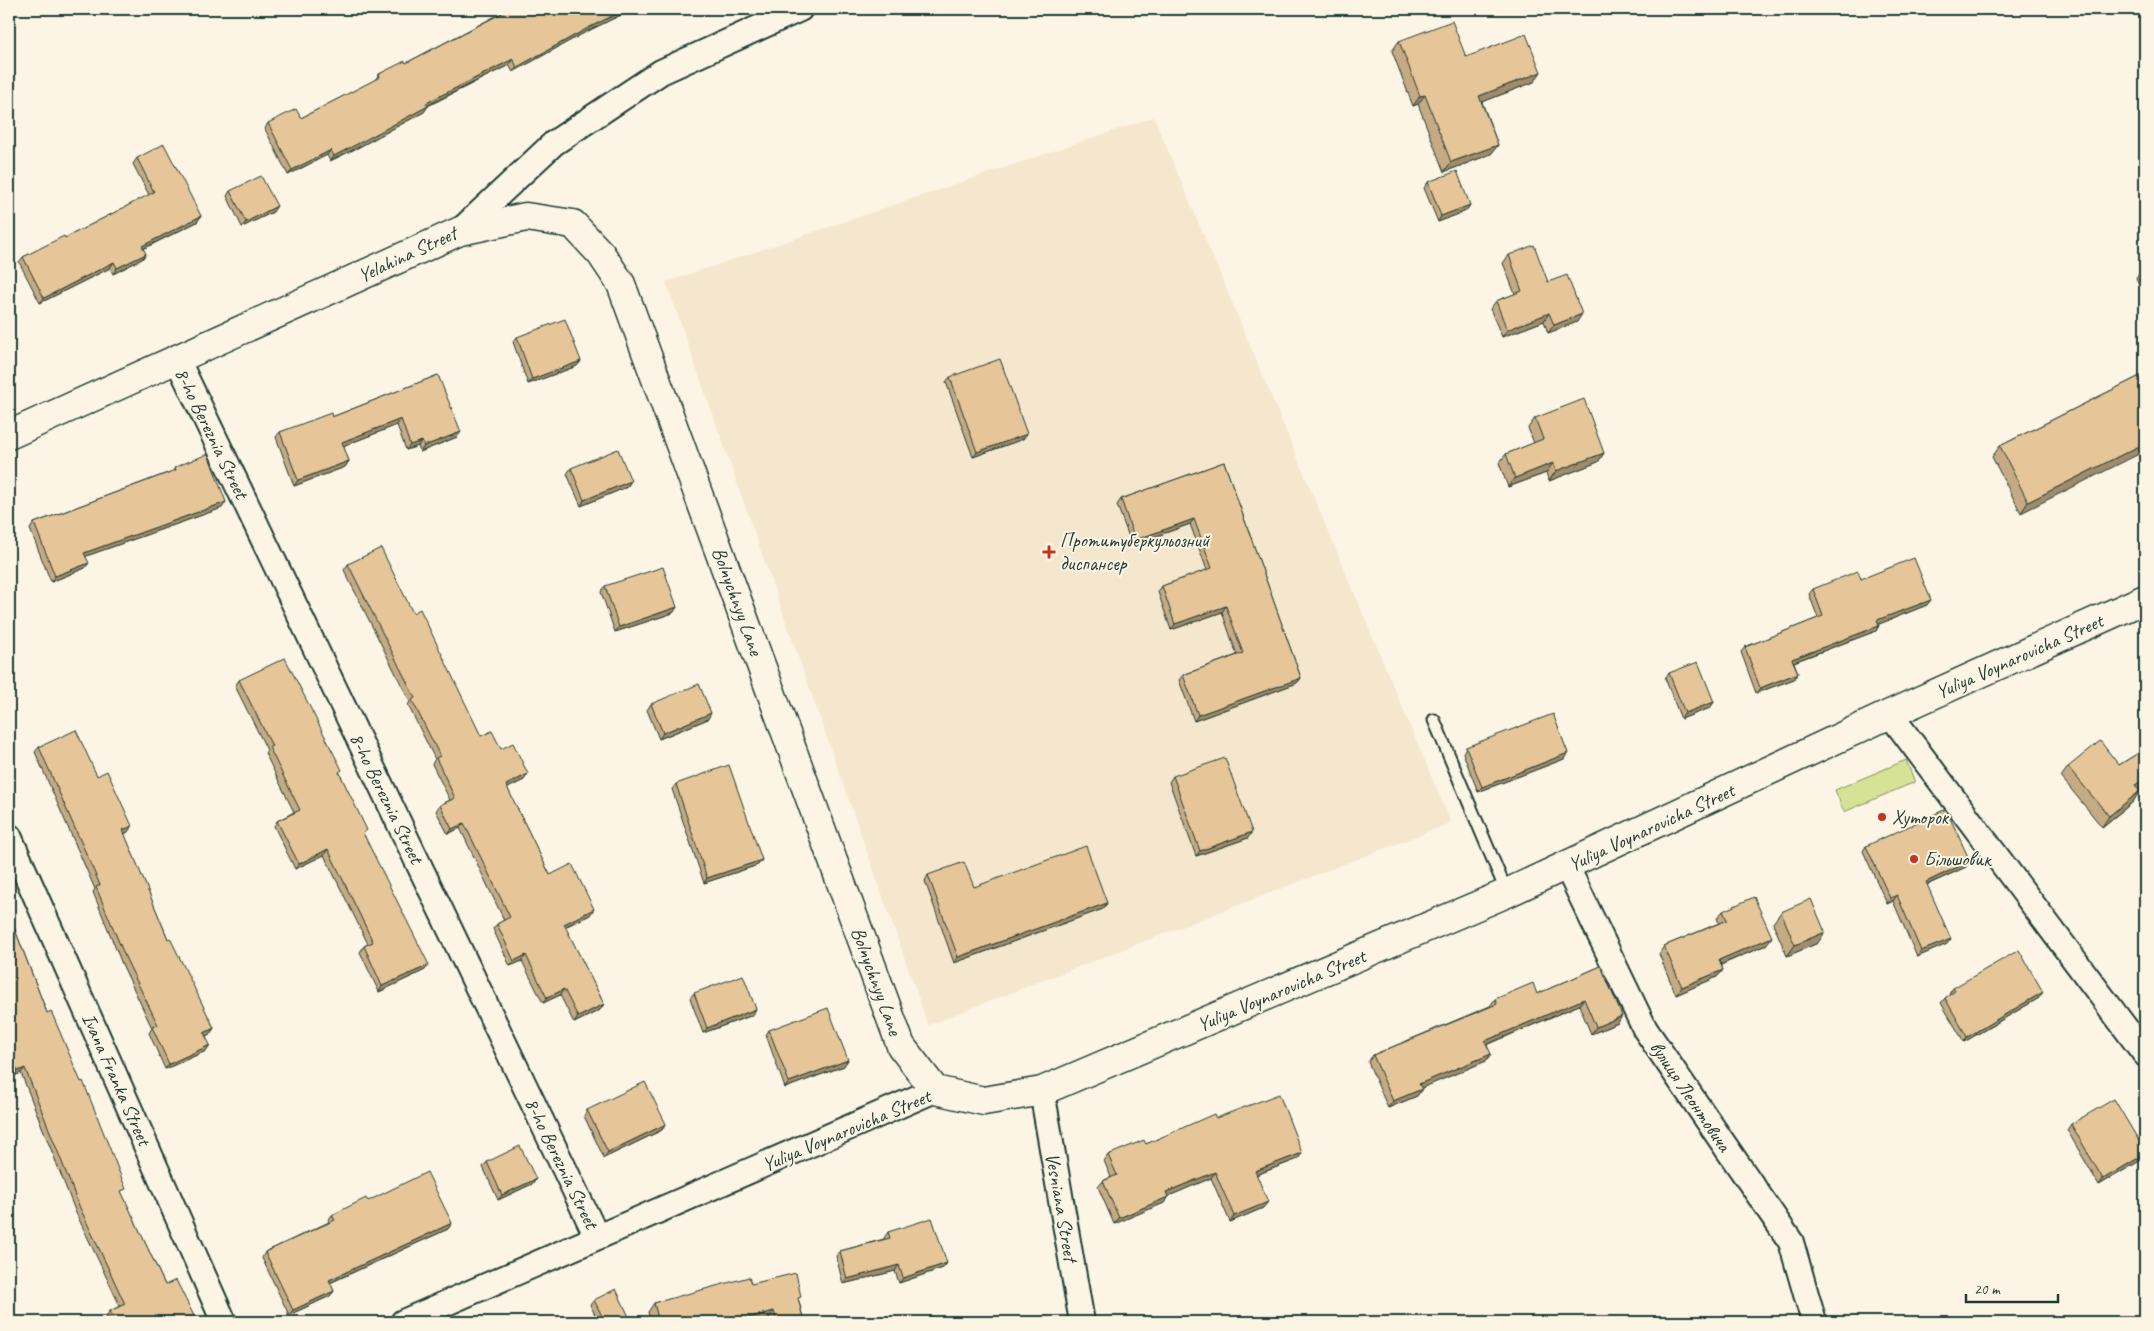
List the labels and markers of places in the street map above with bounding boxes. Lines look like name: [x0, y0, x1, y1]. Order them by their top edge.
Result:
place label: Протитуберкульозний диспансер: [1060, 528, 1211, 576]
marker: Протитуберкульозний диспансер: [1042, 545, 1056, 559]
place label: Хуторок: [1892, 805, 1950, 830]
marker: Хуторок: [1876, 811, 1888, 823]
place label: Більшовик: [1924, 847, 1992, 872]
marker: Більшовик: [1908, 853, 1920, 865]

